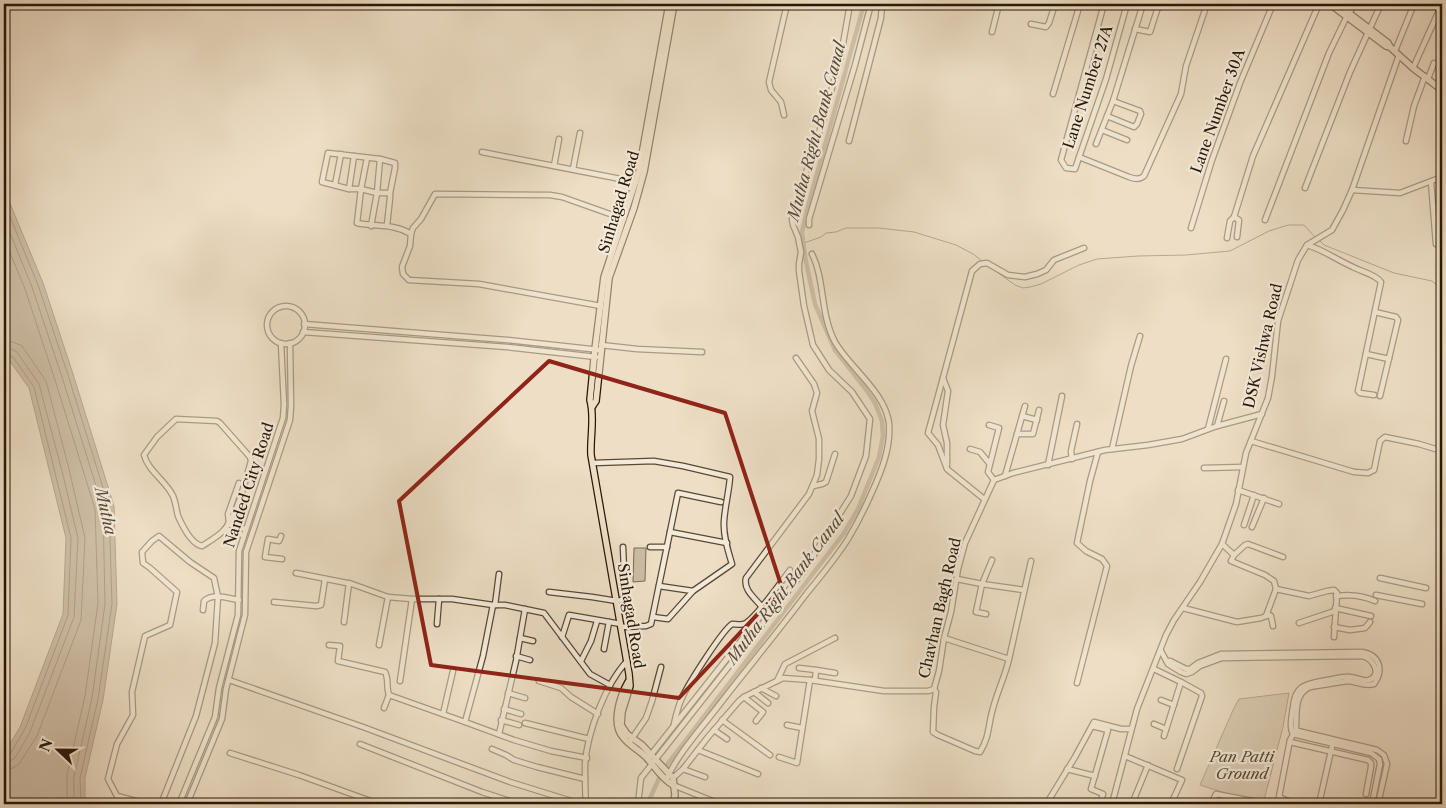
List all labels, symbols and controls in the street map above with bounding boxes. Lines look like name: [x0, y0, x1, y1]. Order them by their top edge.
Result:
street label: Lane Number 27A: [1059, 22, 1117, 151]
water label: Mutha Right Bank Canal: [782, 38, 850, 225]
street label: Lane Number 30A: [1186, 45, 1249, 176]
street label: Sinhagad Road: [594, 148, 643, 255]
street label: DSK Vishwa Road: [1239, 282, 1286, 410]
street label: Nanded City Road: [219, 420, 278, 550]
water label: Mutha: [90, 483, 121, 537]
water label: Mutha Right Bank Canal: [720, 507, 850, 669]
street label: Chavhan Bagh Road: [914, 536, 965, 680]
street label: Sinhagad Road: [614, 562, 649, 670]
north arrow: [32, 726, 82, 776]
text: N: [35, 736, 57, 754]
park label: Pan Patti Ground: [1209, 747, 1275, 783]

